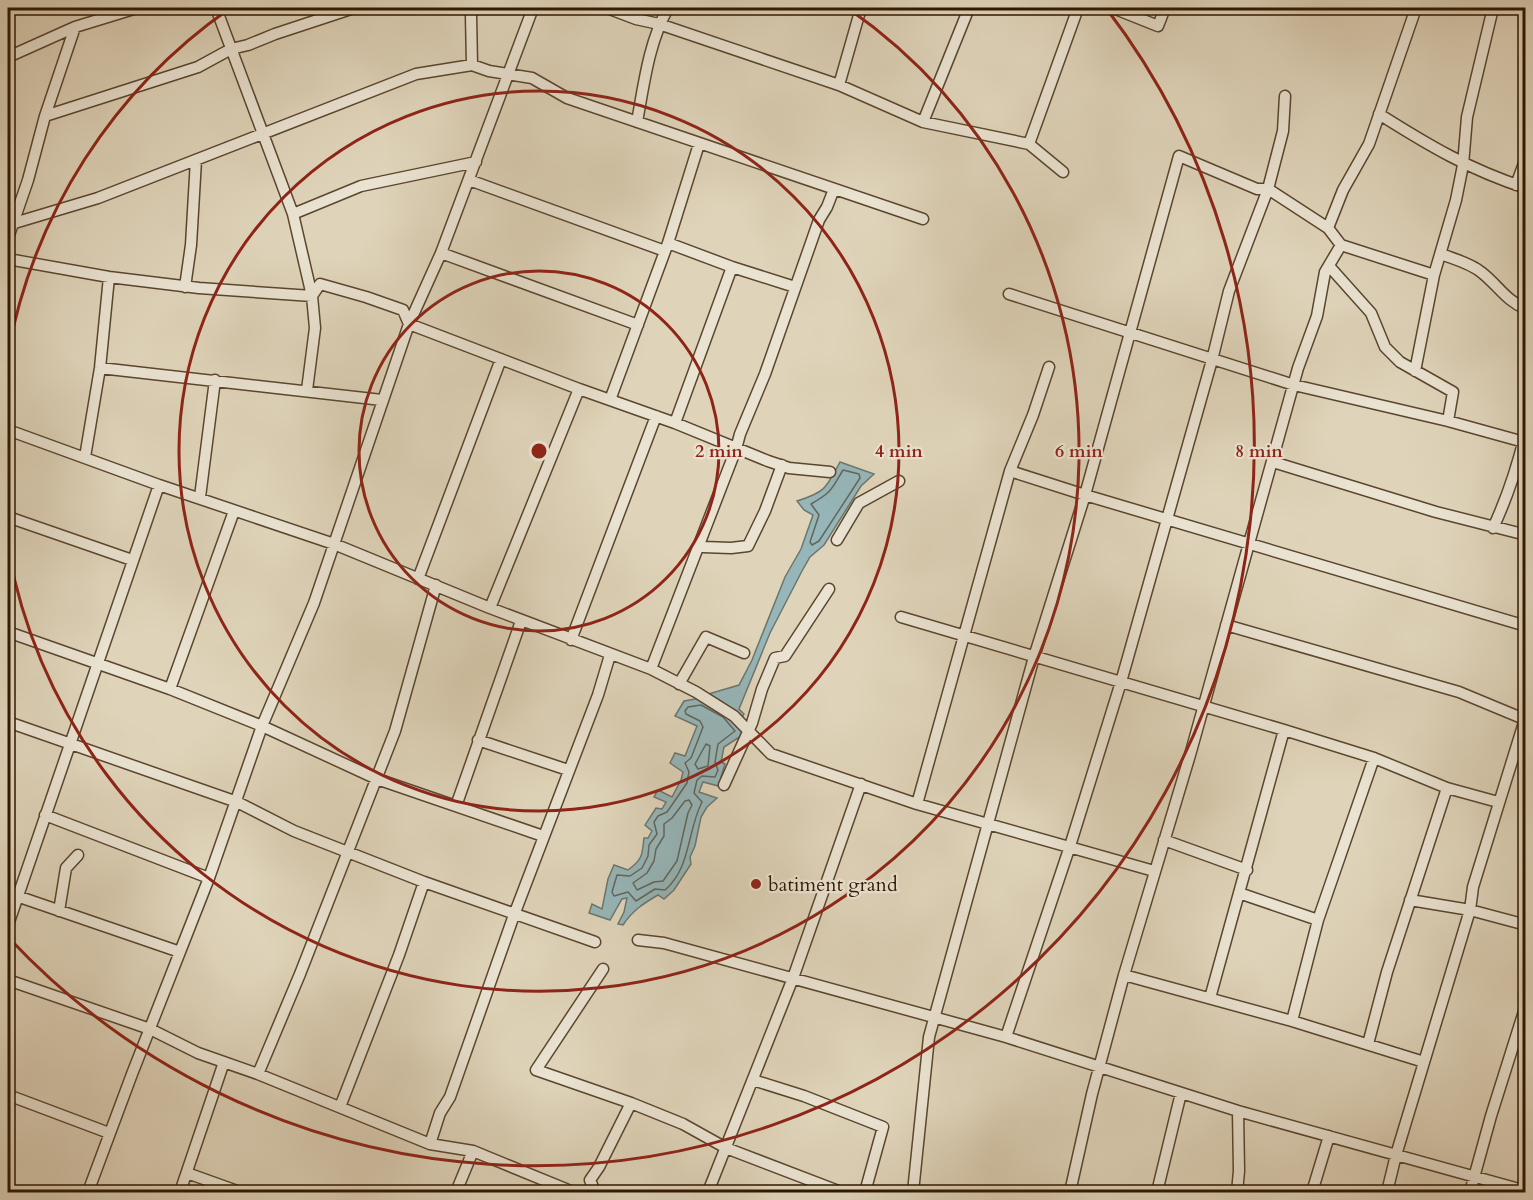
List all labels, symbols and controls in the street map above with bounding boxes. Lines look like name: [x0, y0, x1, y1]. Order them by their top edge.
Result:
text: 2 min: [695, 439, 743, 464]
text: 4 min: [875, 439, 923, 464]
text: 6 min: [1055, 439, 1103, 464]
text: 8 min: [1235, 439, 1283, 464]
centre of rings: [529, 441, 549, 461]
place label: batiment grand: [768, 871, 898, 898]
marker: batiment grand: [749, 877, 763, 891]

